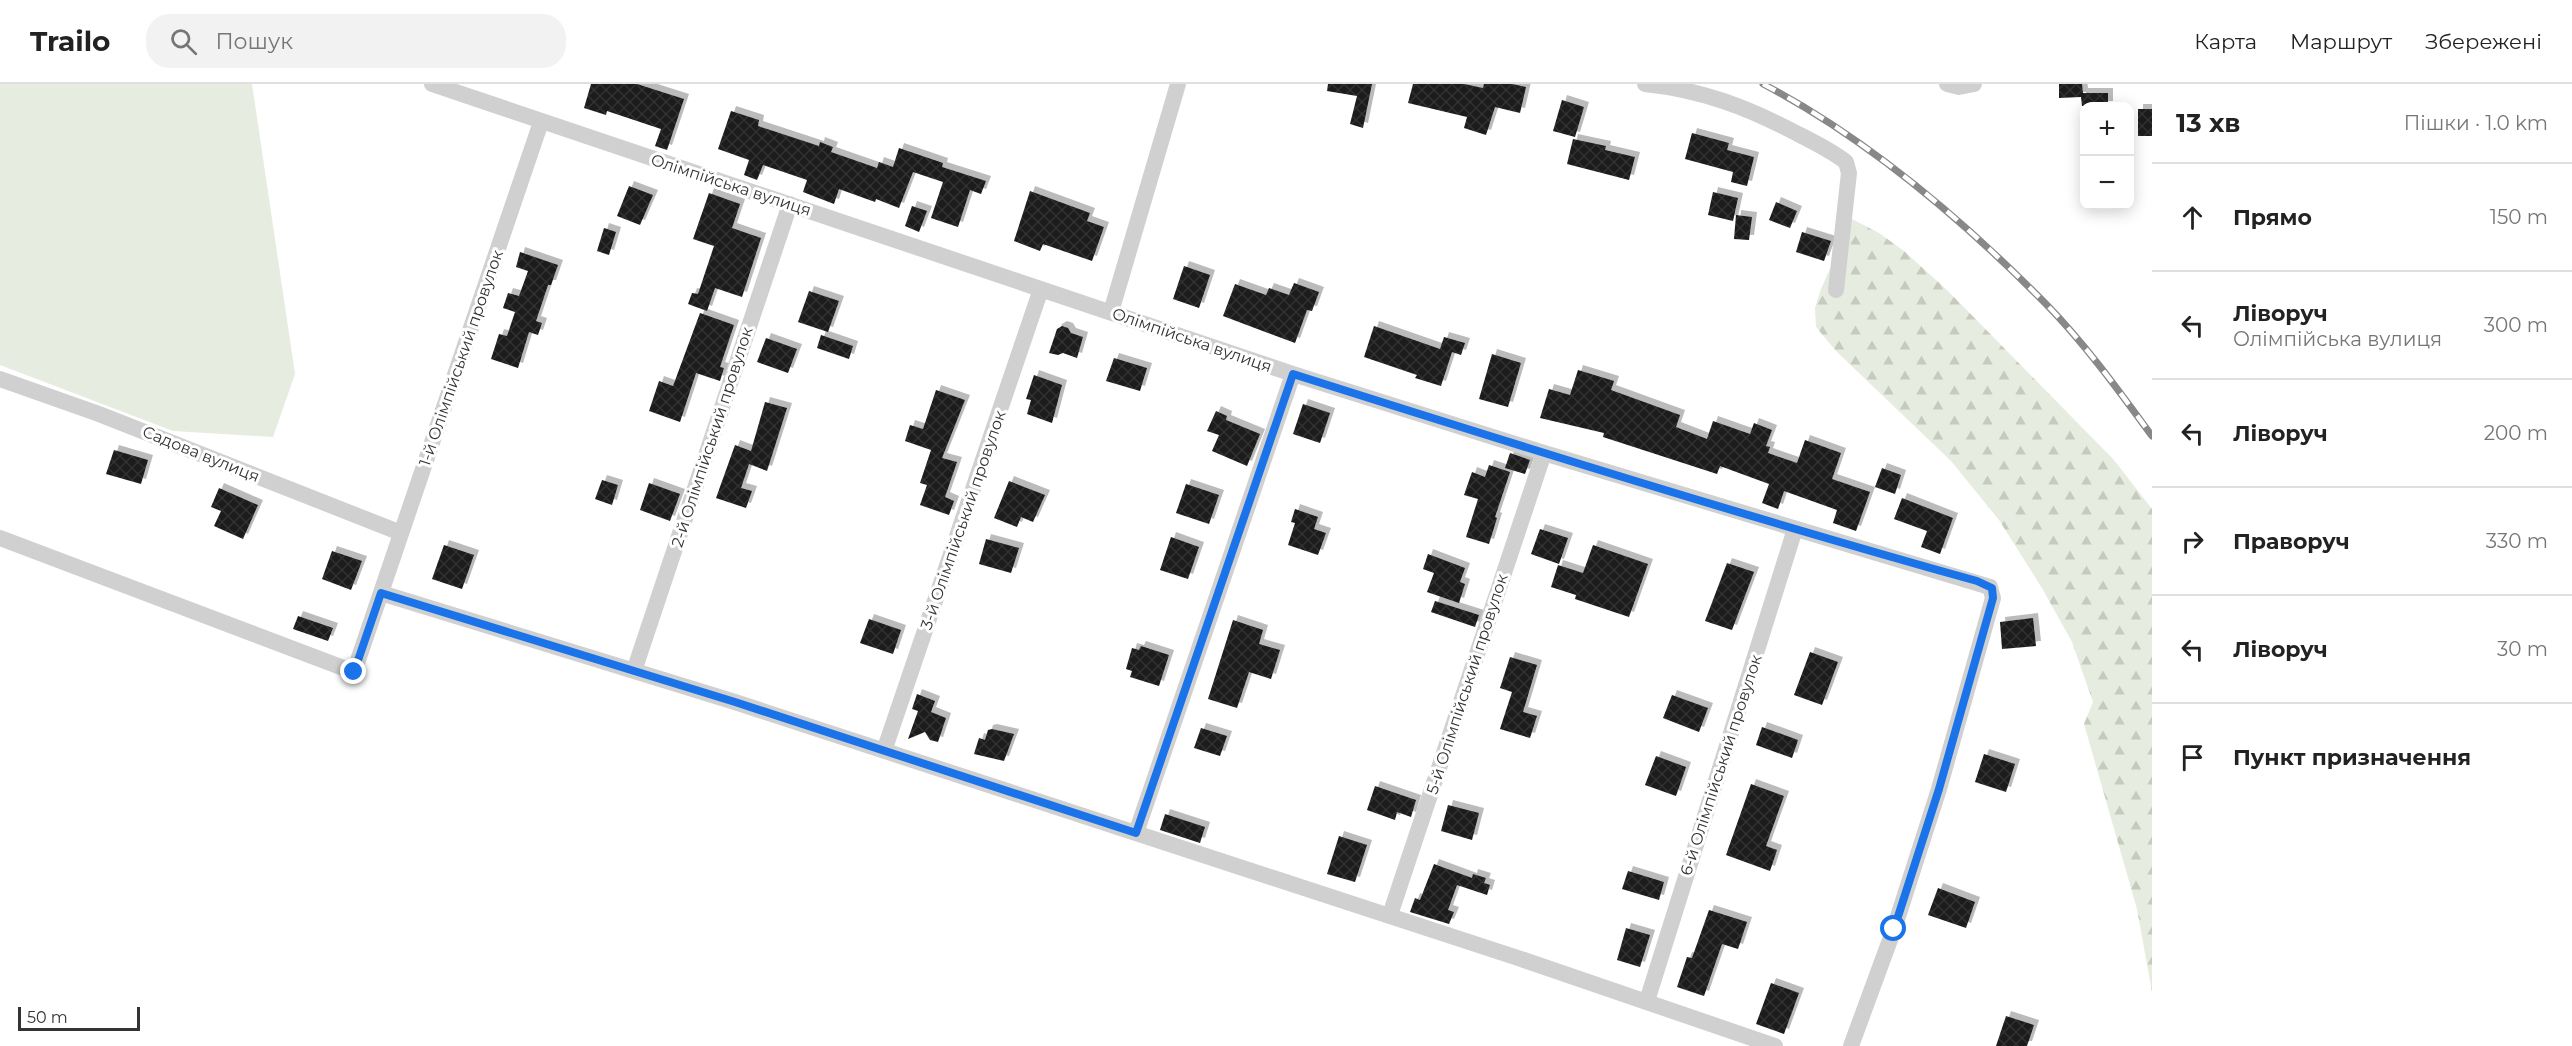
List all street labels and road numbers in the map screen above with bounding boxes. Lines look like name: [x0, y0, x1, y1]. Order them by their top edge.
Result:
street label: Олімпійська вулиця: [648, 150, 814, 220]
street label: 1-й Олімпійський провулок: [415, 247, 507, 468]
street label: Олімпійська вулиця: [1110, 304, 1274, 376]
street label: 2-й Олімпійський провулок: [667, 324, 757, 549]
street label: 3-й Олімпійський провулок: [917, 407, 1010, 632]
street label: Садова вулиця: [140, 422, 262, 486]
street label: 5-й Олімпійський провулок: [1422, 571, 1512, 796]
street label: 6-й Олімпійський провулок: [1676, 652, 1766, 878]

